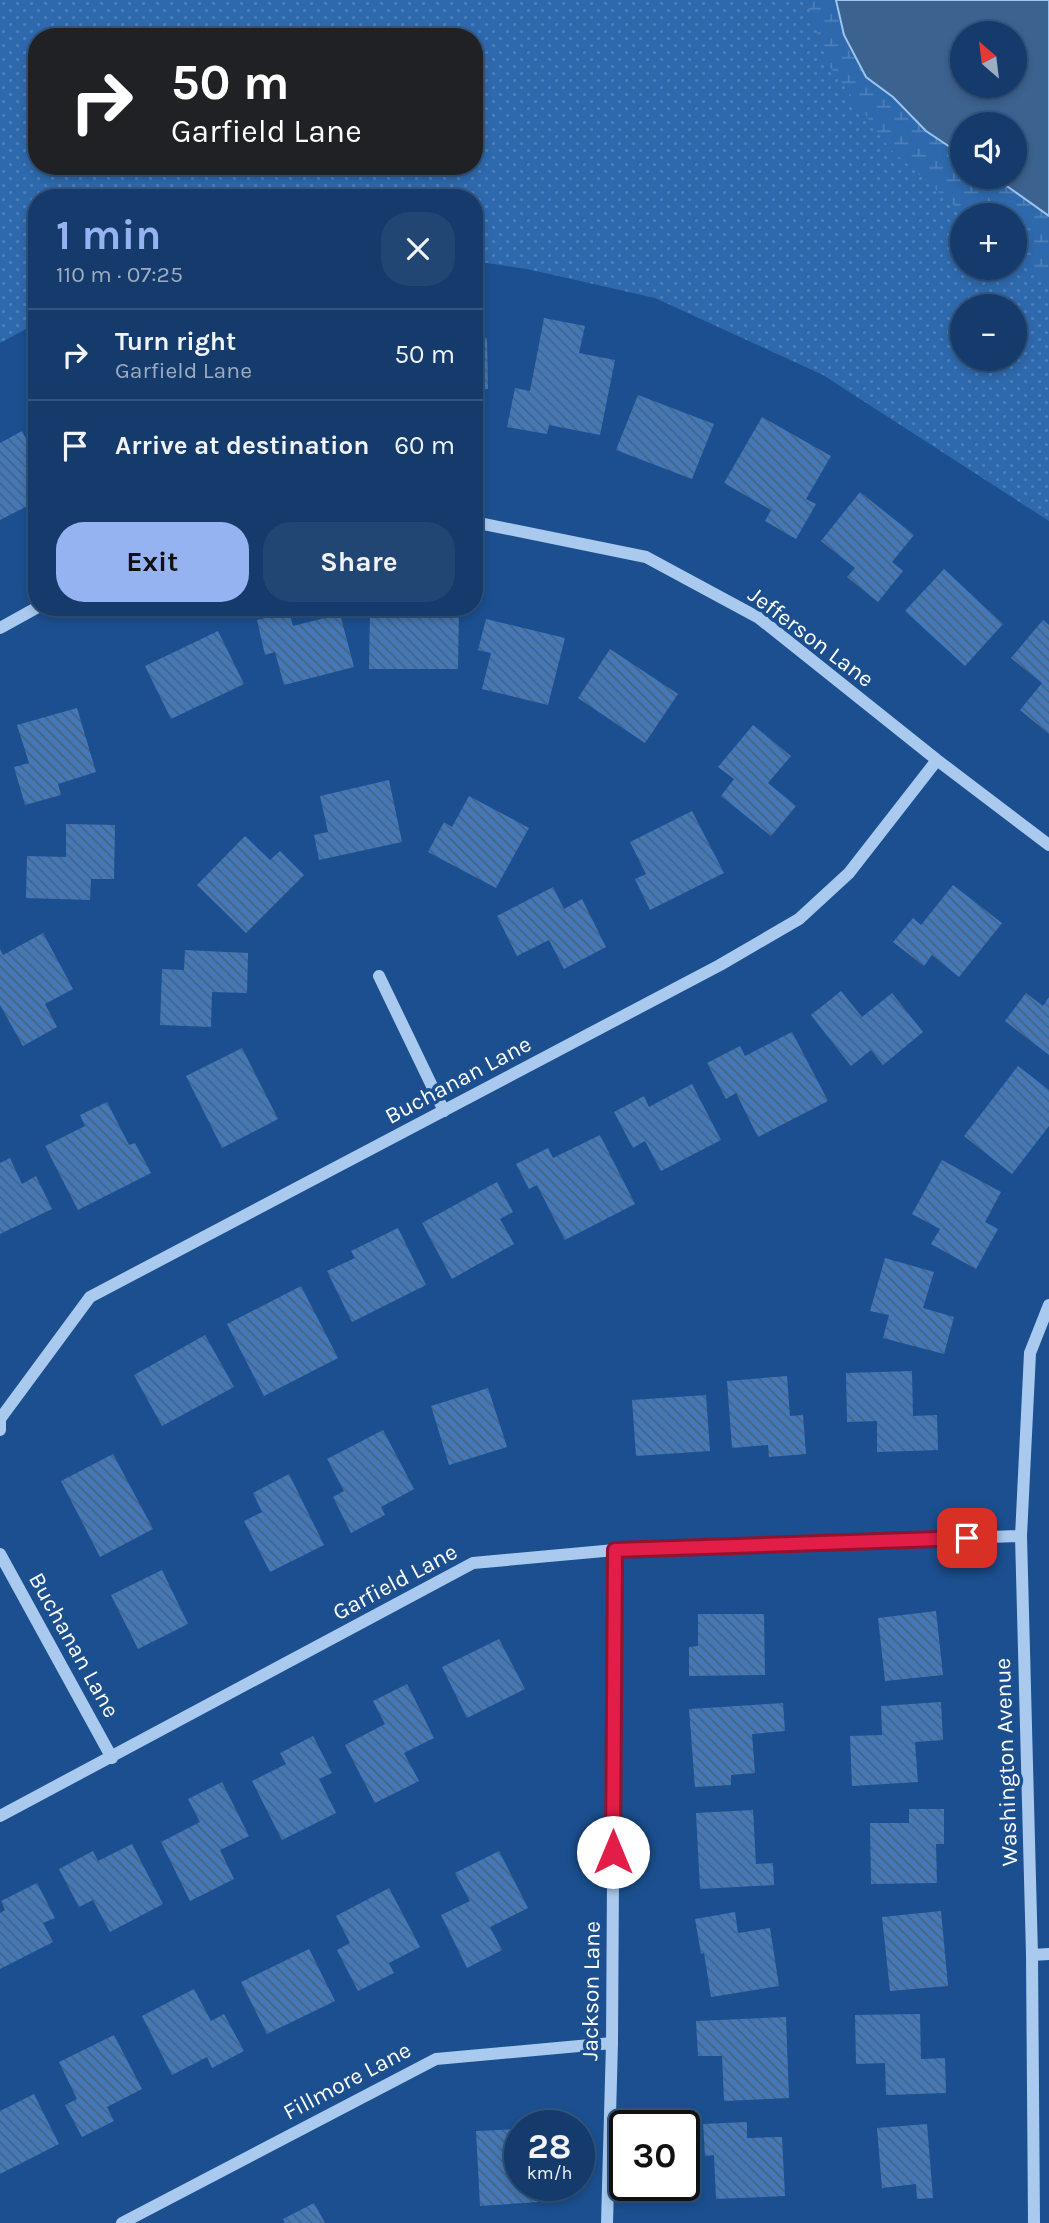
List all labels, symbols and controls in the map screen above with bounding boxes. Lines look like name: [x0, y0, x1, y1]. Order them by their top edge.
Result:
north arrow: [950, 21, 1027, 98]
map controls: [950, 21, 1027, 371]
text: 50 m: [171, 54, 289, 111]
icon: right: [56, 56, 147, 147]
button: sound: [950, 112, 1027, 189]
text: Garfield Lane: [171, 113, 362, 150]
button: +: [950, 203, 1027, 280]
text: 1 min: [56, 210, 161, 260]
button: close: [381, 212, 455, 286]
text: 110 m · 07:25: [56, 261, 183, 288]
button: −: [950, 294, 1027, 371]
text: Turn right: [115, 326, 236, 357]
icon: right: [56, 336, 94, 374]
text: 50 m: [394, 339, 455, 370]
text: Garfield Lane: [115, 357, 252, 384]
icon: arrive: [56, 427, 94, 465]
text: Arrive at destination: [115, 430, 369, 461]
text: 60 m: [394, 430, 455, 461]
button: Exit: [56, 522, 249, 602]
button: Share: [263, 522, 455, 602]
street label: Jefferson Lane: [743, 581, 879, 693]
street label: Buchanan Lane: [380, 1030, 536, 1130]
pin: [937, 1508, 997, 1568]
icon: arrive: [948, 1519, 986, 1557]
street label: Garfield Lane: [328, 1538, 462, 1626]
street label: Buchanan Lane: [23, 1568, 125, 1722]
street label: Washington Avenue: [989, 1657, 1023, 1867]
position arrow: [576, 1815, 650, 1889]
street label: Jackson Lane: [576, 1921, 606, 2061]
street label: Fillmore Lane: [279, 2036, 415, 2126]
speed limit sign: 30: [609, 2110, 700, 2201]
text: 28: [528, 2126, 571, 2167]
text: km/h: [527, 2162, 572, 2184]

